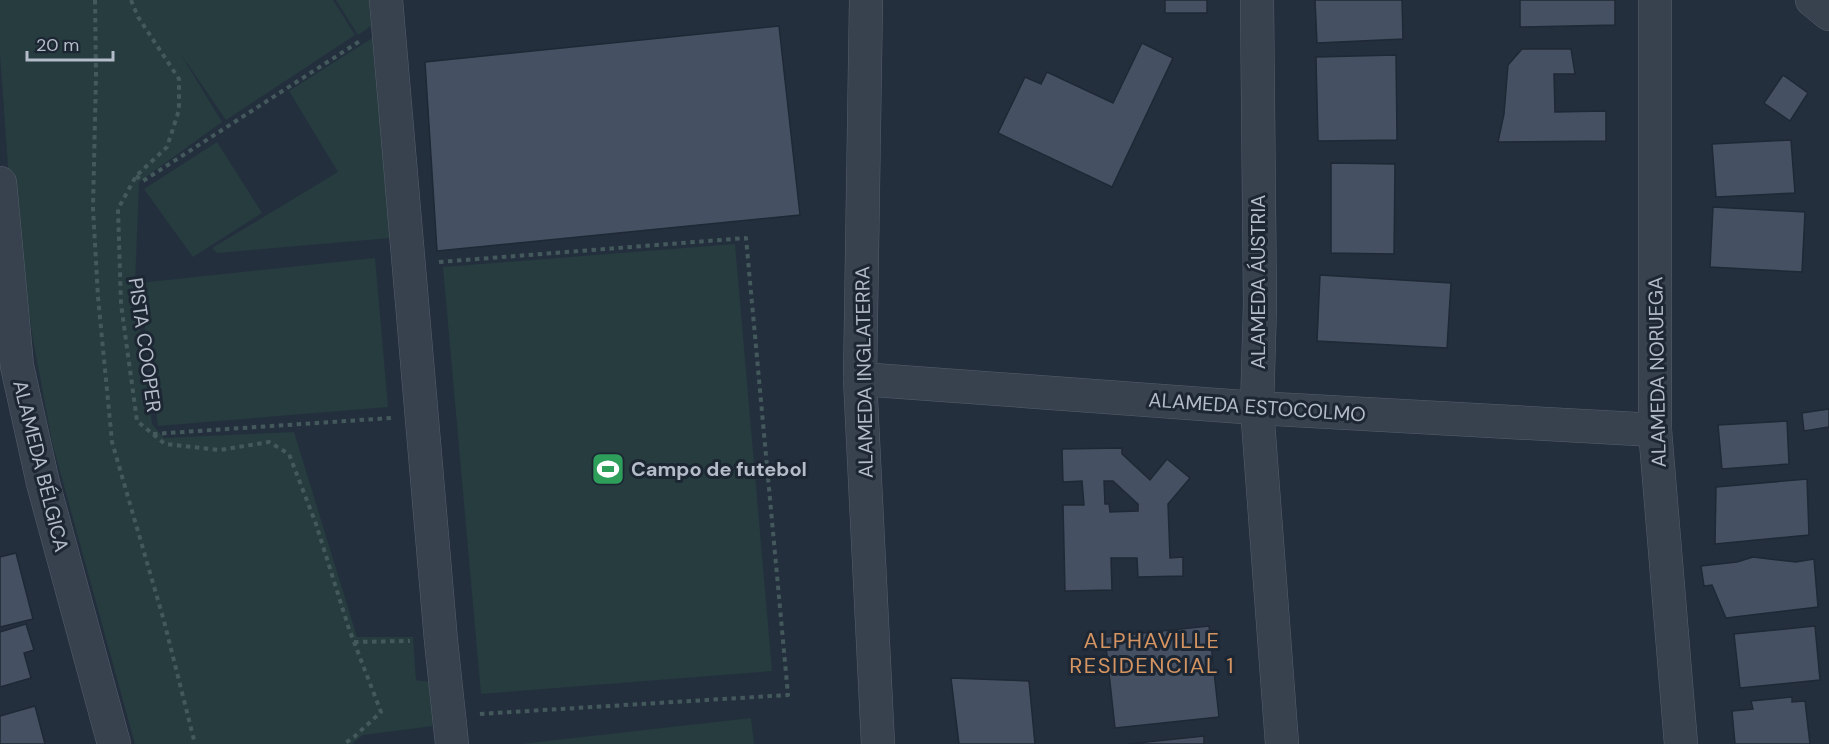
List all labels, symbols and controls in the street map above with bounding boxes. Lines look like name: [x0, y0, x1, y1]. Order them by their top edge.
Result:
scale bar: [27, 24, 112, 62]
text: 20 m: [36, 33, 79, 57]
street label: ALAMEDA ÁUSTRIA: [1245, 195, 1271, 369]
street label: ALAMEDA INGLATERRA: [849, 266, 879, 478]
street label: PISTA COOPER: [123, 276, 167, 414]
street label: ALAMEDA NORUEGA: [1642, 276, 1672, 468]
street label: ALAMEDA BÉLGICA: [7, 377, 75, 555]
street label: ALAMEDA ESTOCOLMO: [1147, 386, 1367, 428]
sports icon: Campo de futebol: [590, 451, 626, 487]
place label: Campo de futebol: [631, 456, 807, 482]
district label: ALPHAVILLE RESIDENCIAL 1: [1069, 626, 1235, 680]

